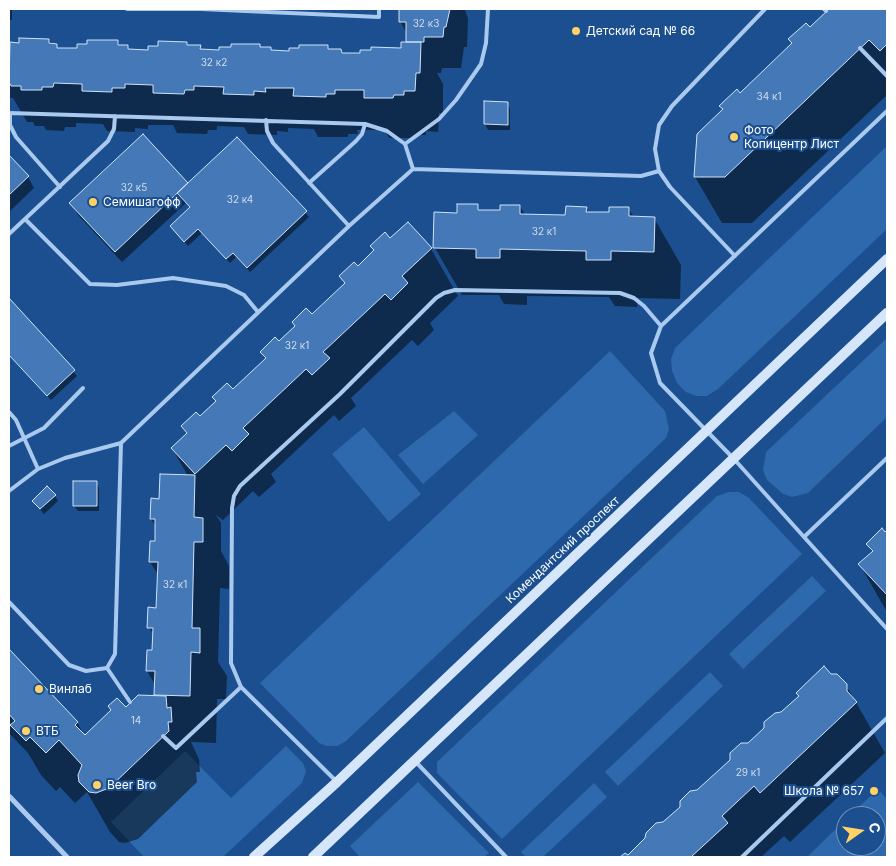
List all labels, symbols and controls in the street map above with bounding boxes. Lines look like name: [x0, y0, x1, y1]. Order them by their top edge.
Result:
house number: 32 к3: [413, 18, 439, 30]
place label: Детский сад № 66: [586, 24, 695, 38]
marker: Детский сад № 66: [570, 25, 582, 37]
house number: 32 к2: [201, 57, 227, 69]
house number: 34 к1: [757, 91, 781, 103]
place label: Фото Копицентр Лист: [744, 123, 839, 151]
marker: Фото Копицентр Лист: [728, 131, 740, 143]
house number: 32 к5: [121, 182, 147, 194]
house number: 32 к4: [227, 194, 253, 206]
place label: Семишагофф: [103, 195, 180, 209]
marker: Семишагофф: [87, 196, 99, 208]
house number: 32 к1: [532, 226, 556, 238]
house number: 32 к1: [285, 340, 309, 352]
street label: Комендантский проспект: [503, 493, 623, 607]
house number: 32 к1: [163, 579, 187, 591]
place label: Винлаб: [49, 682, 92, 696]
marker: Винлаб: [33, 683, 45, 695]
house number: 14: [131, 715, 141, 727]
place label: ВТБ: [36, 724, 59, 738]
marker: ВТБ: [20, 725, 32, 737]
house number: 29 к1: [736, 767, 760, 779]
place label: Beer Bro: [107, 778, 156, 792]
marker: Beer Bro: [91, 779, 103, 791]
place label: Школа № 657: [784, 784, 864, 798]
marker: Школа № 657: [868, 785, 880, 797]
north arrow: [836, 806, 886, 856]
text: С: [866, 821, 885, 835]

